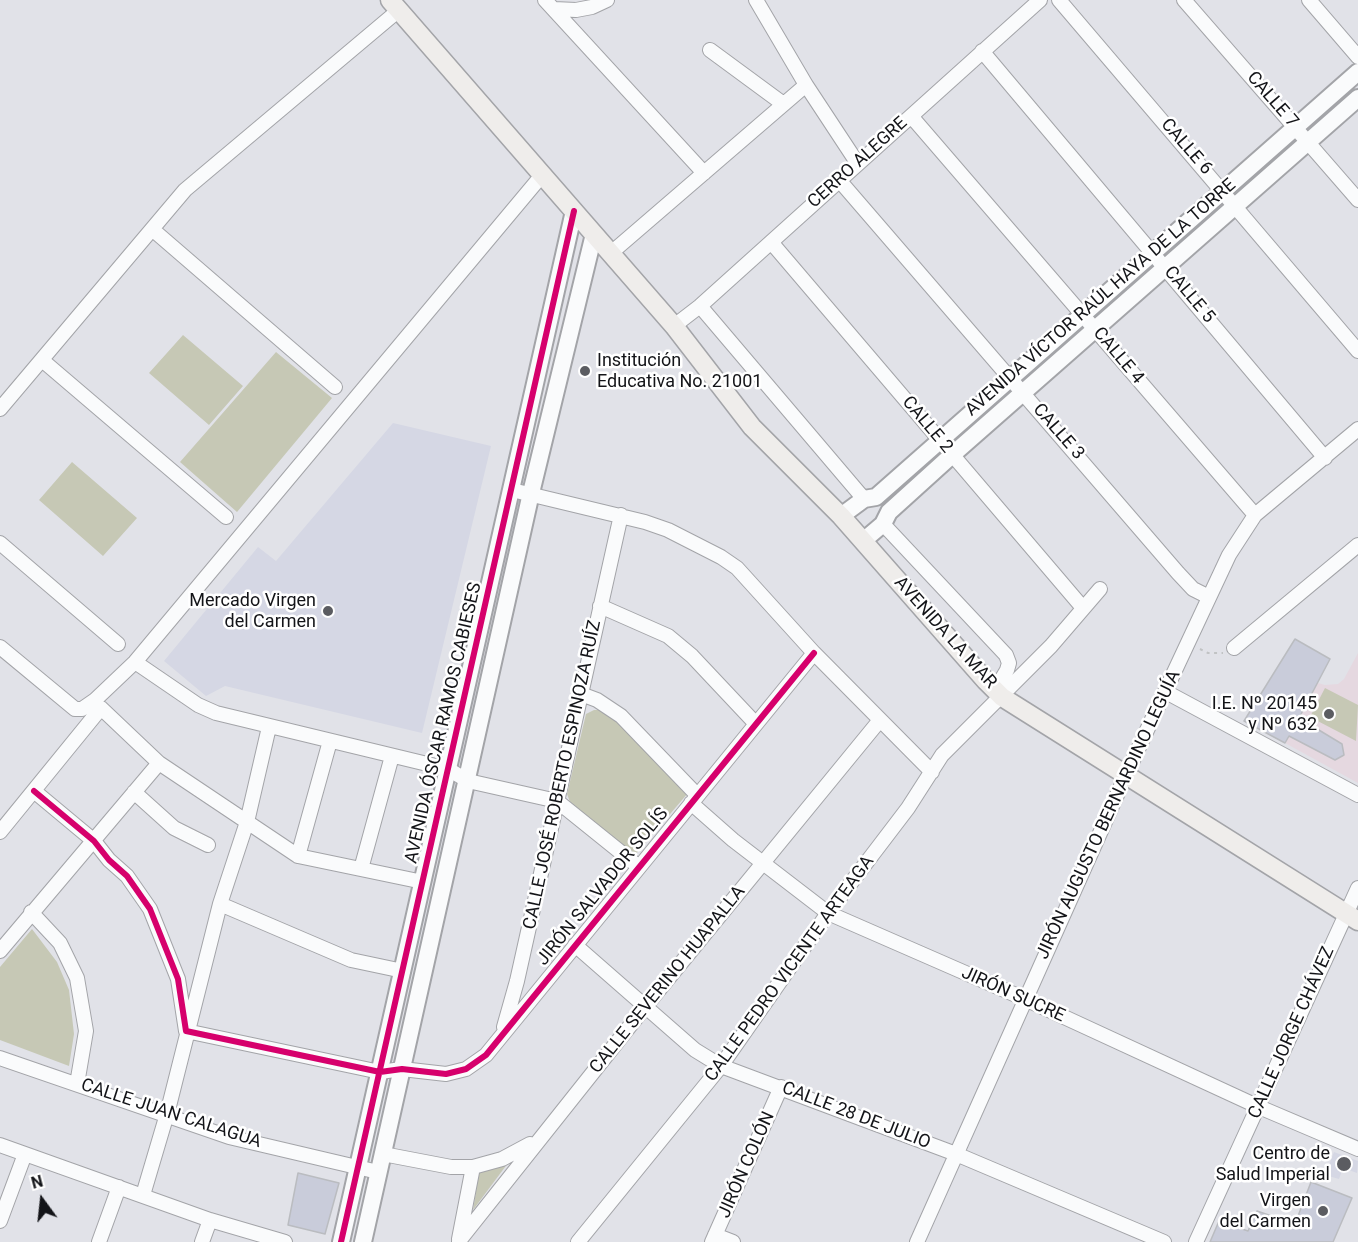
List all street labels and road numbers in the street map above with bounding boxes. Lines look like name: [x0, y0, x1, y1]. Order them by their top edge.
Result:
street label: CALLE 7: [1242, 67, 1302, 133]
street label: CERRO ALEGRE: [804, 113, 912, 213]
street label: CALLE 6: [1156, 114, 1216, 180]
street label: AVENIDA VÍCTOR RAÚL HAYA DE LA TORRE: [961, 175, 1241, 421]
street label: CALLE 5: [1159, 262, 1219, 328]
street label: CALLE 4: [1088, 323, 1148, 389]
street label: CALLE 2: [897, 392, 957, 458]
street label: CALLE 3: [1028, 399, 1088, 465]
street label: AVENIDA LA MAR: [889, 573, 1001, 693]
street label: AVENIDA ÓSCAR RAMOS CABIESES: [401, 580, 487, 866]
street label: CALLE JOSÉ ROBERTO ESPINOZA RUÍZ: [520, 618, 606, 932]
street label: JIRÓN AUGUSTO BERNARDINO LEGUÍA: [1032, 667, 1186, 963]
street label: JIRÓN SALVADOR SOLÍS: [533, 804, 673, 970]
street label: CALLE PEDRO VICENTE ARTEAGA: [701, 852, 879, 1086]
street label: CALLE SEVERINO HUAPALLA: [586, 882, 750, 1078]
street label: CALLE JORGE CHÁVEZ: [1244, 944, 1340, 1122]
street label: JIRÓN SUCRE: [958, 963, 1068, 1027]
street label: CALLE JUAN CALAGUA: [78, 1075, 264, 1153]
street label: CALLE 28 DE JULIO: [779, 1078, 933, 1154]
street label: JIRÓN COLÓN: [714, 1109, 780, 1221]

